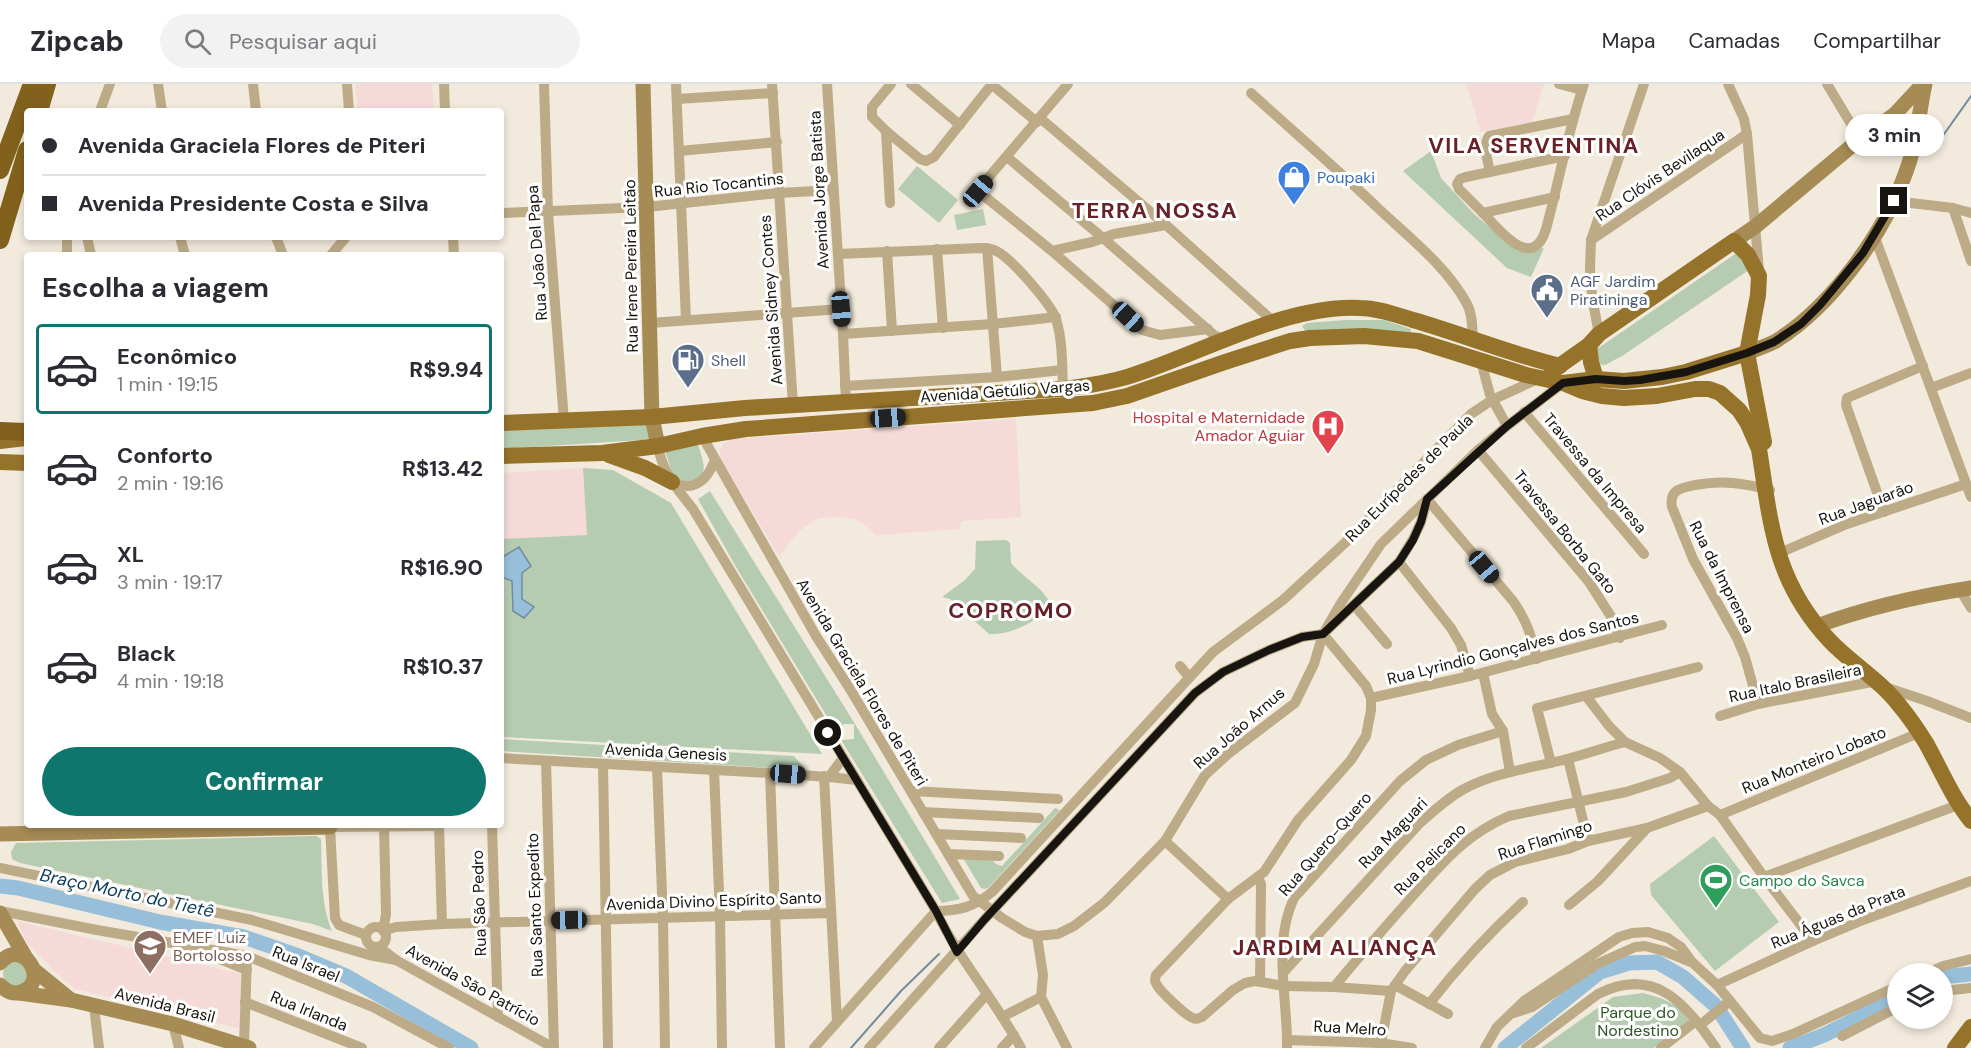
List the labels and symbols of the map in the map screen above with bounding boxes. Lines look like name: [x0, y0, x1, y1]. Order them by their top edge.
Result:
street label: Avenida Jorge Batista: [804, 110, 834, 270]
callout: 3 min: [1844, 114, 1944, 156]
street label: Rua Clóvis Bevilaqua: [1591, 124, 1729, 226]
district label: VILA SERVENTINA: [1428, 131, 1640, 160]
shop icon: Poupaki: [1276, 159, 1312, 206]
place label: Poupaki: [1317, 167, 1375, 188]
street label: Rua Rio Tocantins: [653, 168, 785, 202]
car: [960, 171, 996, 211]
street label: Rua Irene Pereira Leitão: [619, 179, 643, 353]
street label: Rua João Del Papa: [522, 185, 552, 321]
route end: [1880, 187, 1907, 214]
district label: TERRA NOSSA: [1072, 196, 1238, 225]
street label: Avenida Sidney Contes: [755, 214, 787, 386]
place label: AGF Jardim Piratininga: [1570, 271, 1655, 310]
public building icon: AGF Jardim Piratininga: [1529, 272, 1565, 319]
car: [830, 290, 852, 328]
car: [1109, 298, 1147, 336]
fuel station icon: Shell: [670, 342, 706, 389]
place label: Shell: [711, 350, 746, 371]
street label: Avenida Getúlio Vargas: [919, 375, 1091, 407]
place label: Hospital e Maternidade Amador Aguiar: [1133, 407, 1305, 446]
car: [869, 408, 907, 428]
hospital icon: Hospital e Maternidade Amador Aguiar: [1310, 408, 1346, 455]
street label: Travessa da Impresa: [1538, 408, 1652, 538]
street label: Rua Eurípedes de Paula: [1341, 410, 1477, 546]
street label: Travessa Borba Gato: [1509, 466, 1621, 598]
street label: Rua Jaguarão: [1816, 476, 1916, 530]
street label: Rua da Imprensa: [1685, 517, 1759, 637]
car: [1466, 547, 1502, 587]
street label: Avenida Graciela Flores de Piteri: [792, 574, 932, 790]
district label: COPROMO: [948, 596, 1074, 625]
street label: Rua Lyrindio Gonçalves dos Santos: [1385, 607, 1641, 689]
street label: Rua Italo Brasileira: [1727, 659, 1863, 707]
street label: Rua João Arnus: [1189, 683, 1289, 773]
route start: [814, 719, 841, 746]
street label: Rua Monteiro Lobato: [1739, 721, 1889, 799]
street label: Avenida Genesis: [604, 738, 728, 766]
car: [769, 764, 807, 784]
street label: Rua Quero-Quero: [1274, 787, 1376, 901]
street label: Rua Maguari: [1354, 793, 1432, 873]
street label: Rua Flamingo: [1495, 815, 1595, 865]
street label: Rua Pelicano: [1390, 819, 1470, 899]
street label: Rua Santo Expedito: [522, 833, 548, 977]
street label: Rua São Pedro: [467, 849, 491, 957]
sports icon: Campo do Savca: [1698, 862, 1734, 909]
water label: Braço Morto do Tietê: [38, 863, 216, 923]
place label: Campo do Savca: [1739, 870, 1865, 891]
street label: Rua Águas da Prata: [1768, 880, 1908, 954]
street label: Avenida Divino Espírito Santo: [606, 887, 822, 915]
car: [551, 911, 587, 929]
place label: EMEF Luiz Bortolosso: [173, 927, 252, 966]
school or university icon: EMEF Luiz Bortolosso: [132, 928, 168, 975]
district label: JARDIM ALIANÇA: [1232, 933, 1438, 962]
street label: Avenida São Patrício: [402, 939, 544, 1031]
street label: Rua Israel: [269, 941, 343, 987]
street label: Avenida Brasil: [113, 982, 217, 1028]
street label: Rua Irlanda: [267, 986, 351, 1036]
park label: Parque do Nordestino: [1597, 1002, 1679, 1041]
street label: Rua Melro: [1313, 1016, 1387, 1040]

